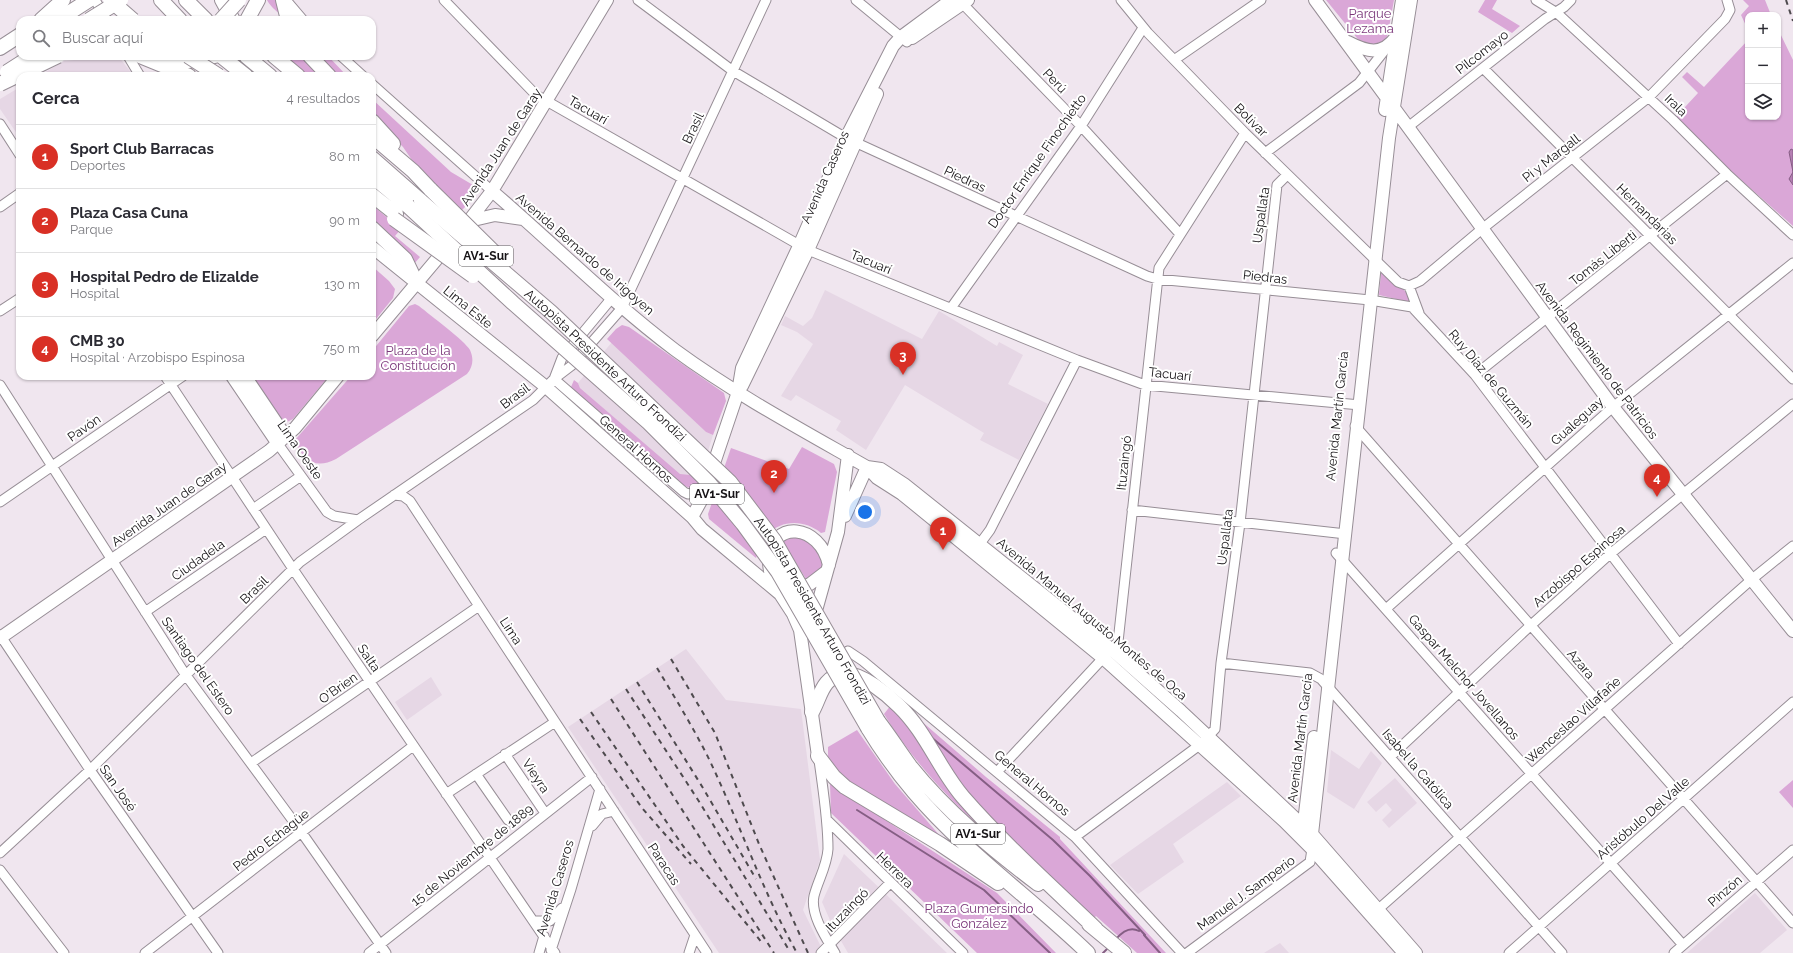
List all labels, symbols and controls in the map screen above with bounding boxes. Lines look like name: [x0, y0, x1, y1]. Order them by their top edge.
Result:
park label: Parque Lezama: [1346, 6, 1394, 36]
map controls: [1745, 12, 1781, 120]
button: +: [1745, 12, 1781, 48]
search box: [16, 16, 376, 60]
icon: search: [30, 27, 52, 49]
street label: Pilcomayo: [1453, 27, 1511, 77]
text: Buscar aquí: [62, 29, 143, 47]
button: −: [1745, 48, 1781, 84]
street label: Perú: [1040, 66, 1070, 96]
button: layers: [1745, 84, 1781, 120]
street label: Avenida Juan de Garay: [457, 85, 545, 209]
text: Cerca: [32, 88, 80, 108]
text: 4 resultados: [287, 91, 360, 106]
street label: Doctor Enrique Finochietto: [985, 91, 1089, 231]
street label: Irala: [1662, 91, 1690, 119]
street label: Tacuarí: [566, 93, 611, 127]
street label: Bolívar: [1231, 100, 1271, 140]
street label: Brasil: [679, 109, 707, 146]
street label: Avenida Caseros: [798, 128, 852, 226]
street label: Pi y Margall: [1519, 131, 1583, 185]
text: Sport Club Barracas: [70, 140, 214, 158]
text: 1: [42, 149, 48, 164]
text: 80 m: [329, 149, 360, 164]
text: Deportes: [70, 158, 125, 173]
street label: Piedras: [942, 163, 988, 195]
street label: Hernandarias: [1613, 180, 1681, 248]
street label: Uspallata: [1250, 186, 1272, 244]
street label: Avenida Bernardo de Irigoyen: [513, 190, 657, 318]
text: Plaza Casa Cuna: [70, 204, 188, 222]
text: 2: [41, 213, 49, 228]
text: 90 m: [329, 213, 360, 228]
text: Parque: [70, 222, 113, 237]
street label: Tomás Liberti: [1567, 227, 1639, 289]
road number: AV1-Sur: [459, 246, 513, 266]
street label: Tacuarí: [848, 247, 894, 277]
street label: Piedras: [1242, 267, 1288, 287]
text: Hospital Pedro de Elizalde: [70, 268, 259, 286]
text: 3: [41, 277, 49, 292]
text: 130 m: [324, 277, 360, 292]
street label: Avenida Regimiento de Patricios: [1533, 278, 1661, 442]
street label: Lima Este: [440, 283, 496, 332]
text: Hospital: [70, 286, 119, 301]
street label: Autopista Presidente Arturo Frondizi: [522, 286, 689, 444]
street label: Ruy Díaz de Guzmán: [1445, 327, 1537, 431]
text: CMB 30: [70, 332, 125, 350]
text: 4: [41, 341, 49, 356]
text: 750 m: [323, 341, 360, 356]
pin: 3: [890, 342, 916, 375]
park label: Plaza de la Constitución: [380, 343, 456, 373]
text: Hospital · Arzobispo Espinosa: [70, 350, 245, 365]
street label: Avenida Martín García: [1323, 350, 1351, 482]
street label: Tacuarí: [1148, 364, 1192, 384]
street label: Brasil: [497, 380, 533, 412]
street label: Gualeguay: [1548, 394, 1606, 448]
street label: Pavón: [65, 411, 103, 445]
street label: General Hornos: [596, 412, 676, 486]
street label: Lima Oeste: [274, 418, 326, 483]
street label: Ituzaingó: [1114, 435, 1134, 491]
street label: Avenida Juan de Garay: [109, 459, 229, 549]
pin: 2: [761, 460, 787, 493]
pin: 4: [1644, 464, 1670, 497]
road number: AV1-Sur: [690, 484, 744, 504]
your location: [855, 502, 875, 522]
street label: Uspallata: [1214, 508, 1236, 566]
street label: Autopista Presidente Arturo Frondizi: [751, 514, 874, 707]
pin: 1: [930, 517, 956, 550]
street label: Arzobispo Espinosa: [1530, 522, 1628, 610]
street label: Avenida Manuel Augusto Montes de Oca: [994, 535, 1190, 703]
street label: Ciudadela: [169, 536, 227, 584]
street label: Brasil: [237, 573, 271, 607]
street label: Gaspar Melchor Jovellanos: [1405, 611, 1523, 743]
street label: Santiago del Estero: [159, 614, 238, 718]
street label: Lima: [497, 615, 525, 647]
street label: Salta: [354, 641, 384, 675]
street label: Azara: [1564, 646, 1598, 682]
street label: O'Brien: [316, 669, 360, 707]
street label: Avenida Martín García: [1285, 672, 1315, 804]
street label: Wenceslao Villafañe: [1522, 673, 1624, 767]
street label: Isabel la Católica: [1379, 726, 1457, 812]
street label: General Hornos: [991, 747, 1073, 819]
street label: Vieyra: [519, 756, 553, 796]
street label: San José: [97, 762, 140, 814]
street label: Aristóbulo Del Valle: [1594, 774, 1693, 862]
street label: 15 de Noviembre de 1889: [408, 801, 536, 909]
street label: Pedro Echagüe: [230, 806, 312, 874]
road number: AV1-Sur: [951, 824, 1005, 844]
street label: Avenida Caseros: [533, 838, 577, 938]
street label: Paracas: [645, 840, 683, 888]
street label: Herrera: [873, 849, 917, 891]
street label: Manuel J. Samperio: [1194, 852, 1298, 933]
street label: Pinzón: [1705, 872, 1745, 910]
street label: Ituzaingó: [823, 885, 872, 935]
park label: Plaza Gumersindo González: [924, 901, 1034, 931]

